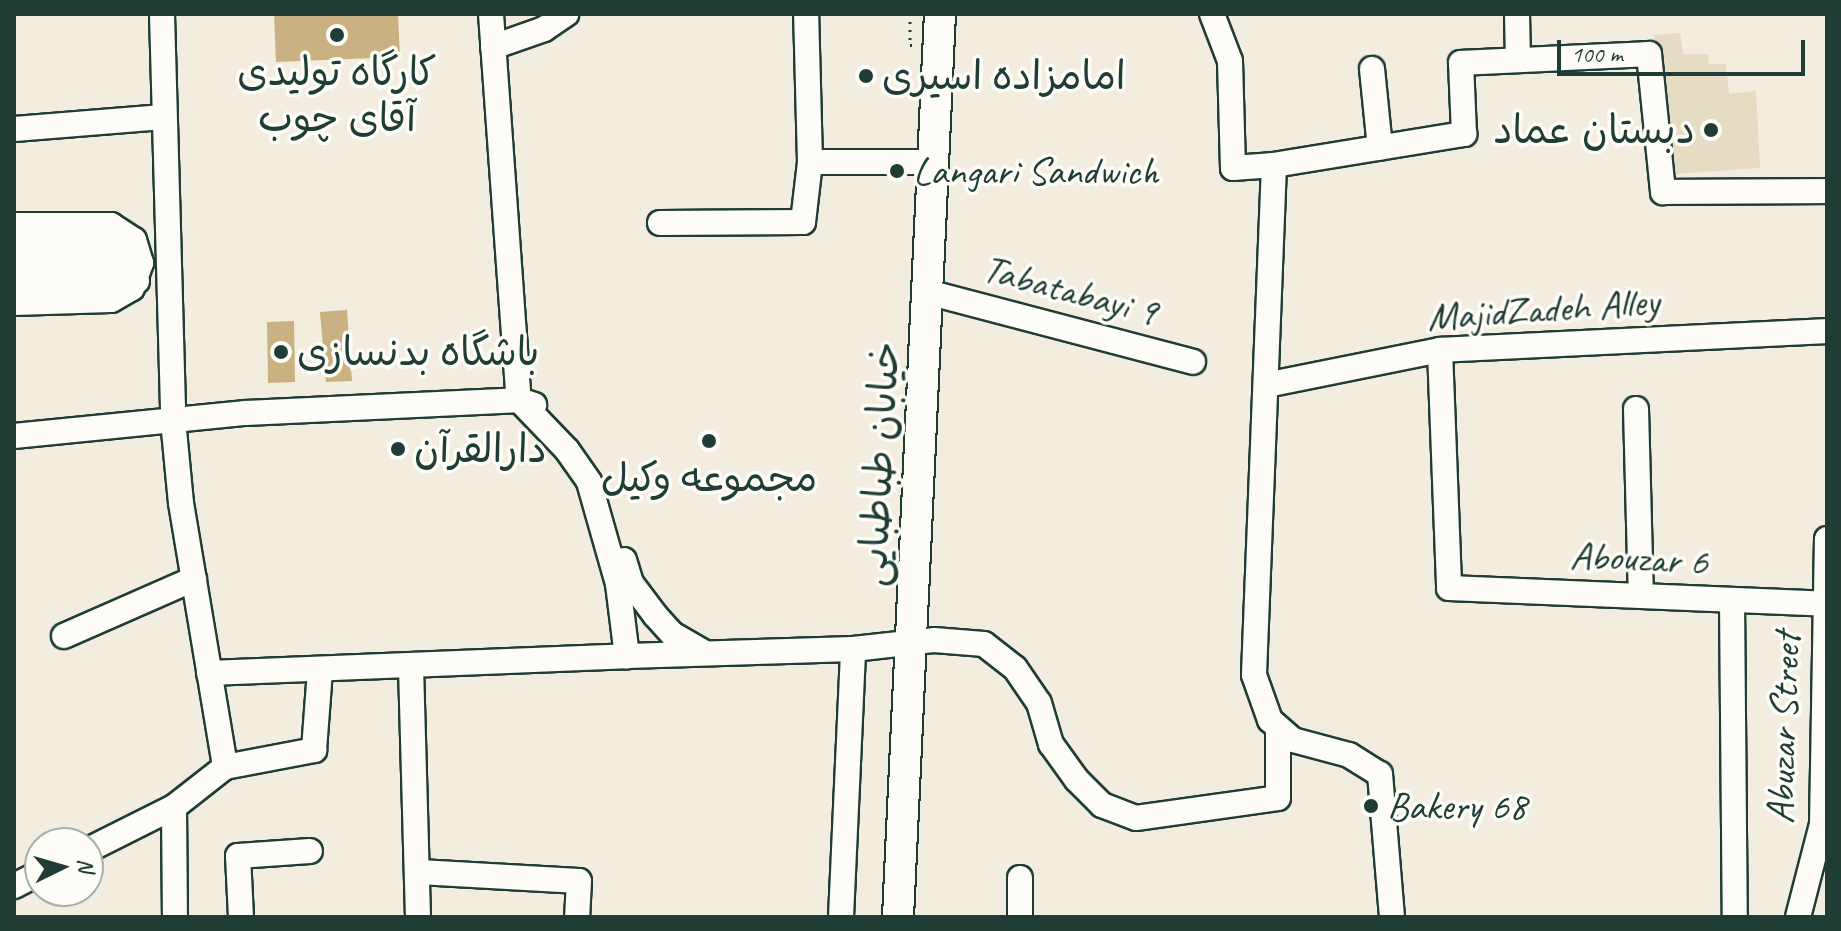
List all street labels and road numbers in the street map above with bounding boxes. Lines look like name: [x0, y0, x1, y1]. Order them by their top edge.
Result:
street label: Tabatabayi 9: [978, 244, 1162, 336]
street label: MajidZadeh Alley: [1426, 277, 1660, 341]
street label: خیابان طباطبایی: [849, 340, 909, 588]
street label: Abouzar 6: [1569, 530, 1709, 586]
street label: Abuzar Street: [1756, 631, 1810, 825]

